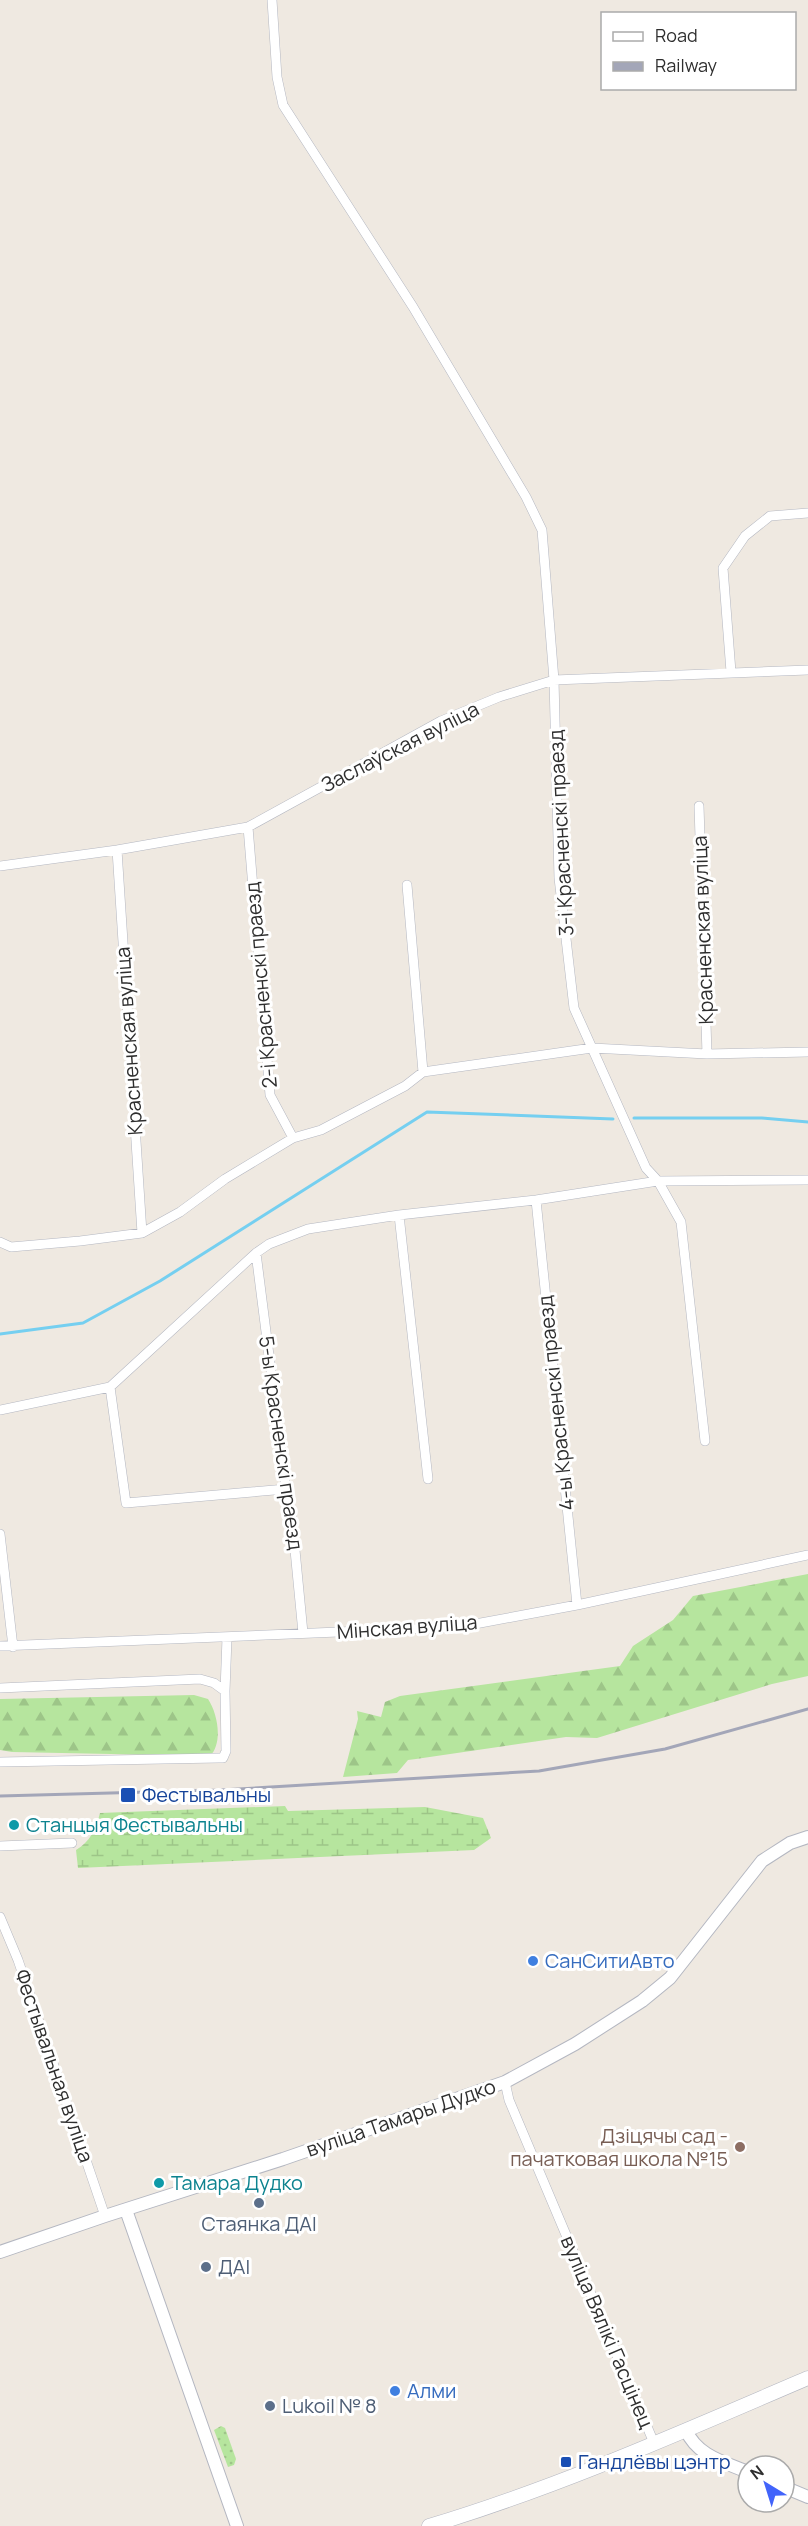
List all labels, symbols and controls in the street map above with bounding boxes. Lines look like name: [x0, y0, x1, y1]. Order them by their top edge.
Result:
legend: [601, 12, 796, 90]
text: Road: [655, 23, 698, 47]
text: Railway: [655, 53, 717, 77]
street label: Заслаўская вуліца: [316, 695, 483, 798]
street label: 3-і Красненскі праезд: [542, 729, 579, 937]
street label: Красненская вуліца: [686, 835, 719, 1025]
street label: 2-і Красненскі праезд: [238, 881, 283, 1089]
street label: Красненская вуліца: [108, 946, 149, 1136]
street label: 4-ы Красненскі праезд: [531, 1294, 580, 1512]
street label: 5-ы Красненскі праезд: [253, 1334, 310, 1552]
street label: Мінская вуліца: [336, 1608, 478, 1645]
place label: Фестывальны: [142, 1781, 271, 1808]
marker: Фестывальны: [119, 1786, 137, 1804]
place label: Станцыя Фестывальны: [26, 1811, 243, 1838]
marker: Станцыя Фестывальны: [7, 1818, 21, 1832]
place label: СанСитиАвто: [545, 1947, 675, 1974]
marker: СанСитиАвто: [526, 1954, 540, 1968]
street label: Фестывальная вуліца: [9, 1966, 100, 2166]
street label: вуліца Тамары Дудко: [302, 2072, 499, 2163]
place label: Дзіцячы сад - пачатковая школа №15: [510, 2122, 728, 2172]
marker: Дзіцячы сад - пачатковая школа №15: [733, 2140, 747, 2154]
place label: Тамара Дудко: [171, 2169, 303, 2196]
marker: Тамара Дудко: [152, 2176, 166, 2190]
marker: Стаянка ДАІ: [252, 2196, 266, 2210]
place label: Стаянка ДАІ: [201, 2210, 317, 2237]
street label: вуліца Вялікі Гасцінец: [555, 2231, 661, 2433]
place label: ДАІ: [218, 2253, 250, 2280]
marker: ДАІ: [199, 2260, 213, 2274]
place label: Алми: [407, 2377, 456, 2404]
marker: Алми: [388, 2384, 402, 2398]
place label: Lukoil № 8: [282, 2392, 377, 2419]
marker: Lukoil № 8: [263, 2399, 277, 2413]
place label: Гандлёвы цэнтр: [578, 2448, 731, 2475]
north arrow: [736, 2454, 796, 2514]
marker: Гандлёвы цэнтр: [559, 2455, 573, 2469]
text: N: [745, 2460, 768, 2484]

